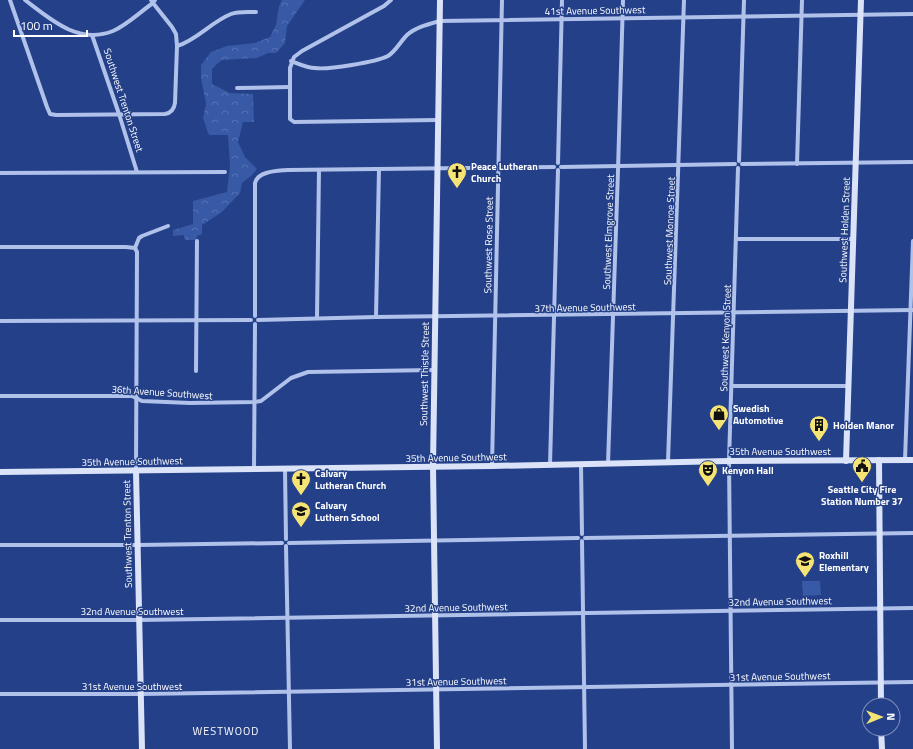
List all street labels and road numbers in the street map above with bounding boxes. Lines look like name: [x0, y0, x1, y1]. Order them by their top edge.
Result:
street label: 41st Avenue Southwest: [545, 2, 646, 19]
street label: Southwest Trenton Street: [100, 46, 148, 154]
street label: Southwest Elmgrove Street: [599, 174, 618, 290]
street label: Southwest Monroe Street: [660, 176, 679, 285]
street label: Southwest Holden Street: [835, 176, 854, 283]
street label: Southwest Rose Street: [480, 196, 497, 294]
street label: Southwest Kenyon Street: [716, 284, 735, 392]
street label: 37th Avenue Southwest: [534, 299, 636, 316]
street label: Southwest Thistle Street: [416, 321, 433, 426]
street label: 36th Avenue Southwest: [111, 381, 214, 404]
street label: 35th Avenue Southwest: [729, 444, 831, 459]
street label: 35th Avenue Southwest: [405, 449, 507, 466]
street label: 35th Avenue Southwest: [81, 453, 183, 470]
street label: Southwest Trenton Street: [119, 479, 136, 588]
street label: 32nd Avenue Southwest: [728, 593, 832, 610]
street label: 32nd Avenue Southwest: [404, 599, 508, 616]
street label: 32nd Avenue Southwest: [80, 604, 184, 619]
street label: 31st Avenue Southwest: [730, 668, 831, 685]
street label: 31st Avenue Southwest: [406, 673, 507, 690]
street label: 31st Avenue Southwest: [82, 679, 183, 694]

